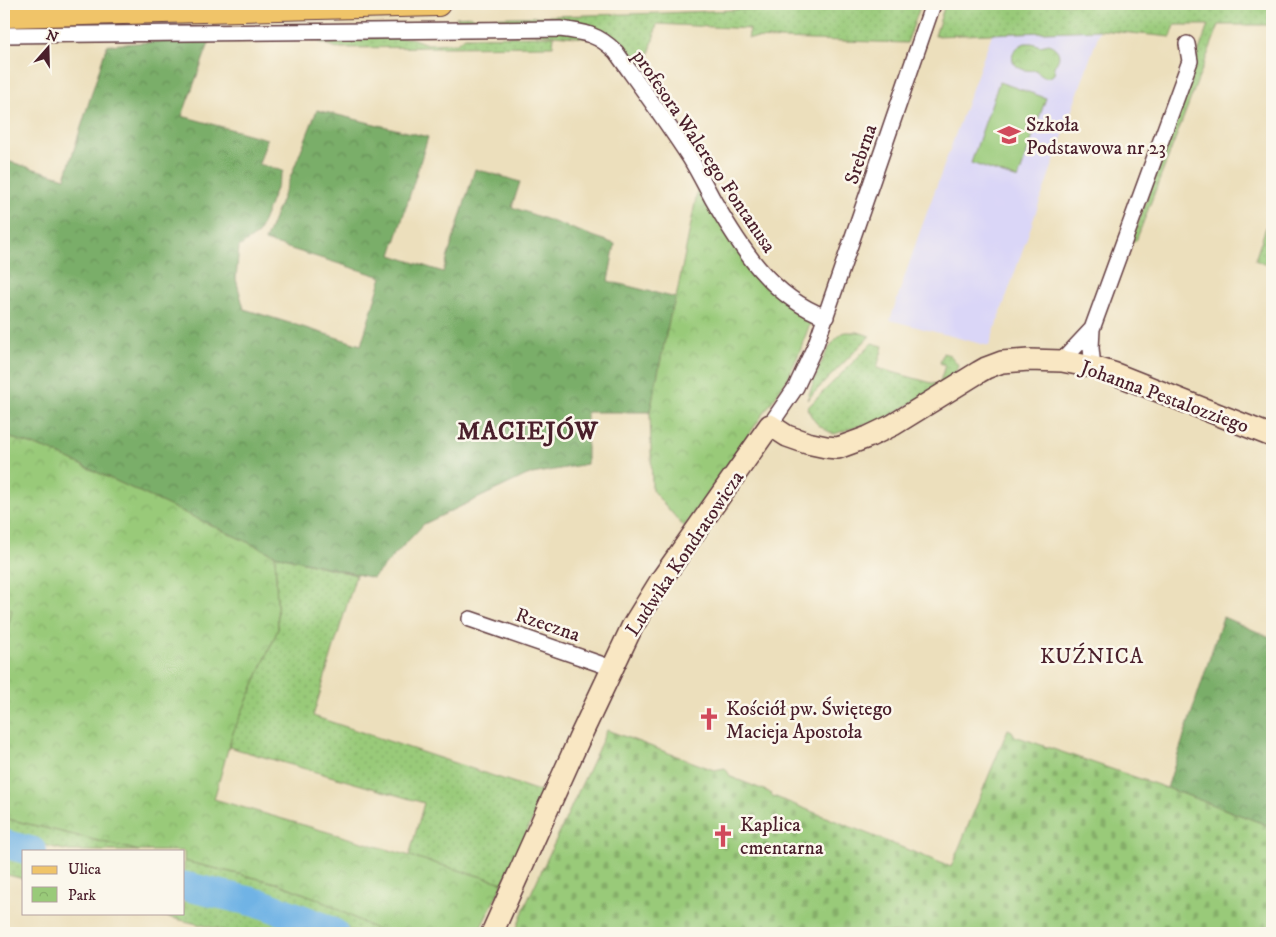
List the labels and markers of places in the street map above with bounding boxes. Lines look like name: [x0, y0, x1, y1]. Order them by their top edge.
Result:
place label: Szkoła Podstawowa nr 23: [1026, 113, 1166, 161]
school or university icon: Szkoła Podstawowa nr 23: [996, 122, 1022, 148]
place label: Kościół pw. Świętego Macieja Apostoła: [726, 696, 892, 745]
church icon: Kościół pw. Świętego Macieja Apostoła: [696, 706, 722, 732]
place label: Kaplica cmentarna: [740, 813, 824, 861]
church icon: Kaplica cmentarna: [710, 823, 736, 849]

